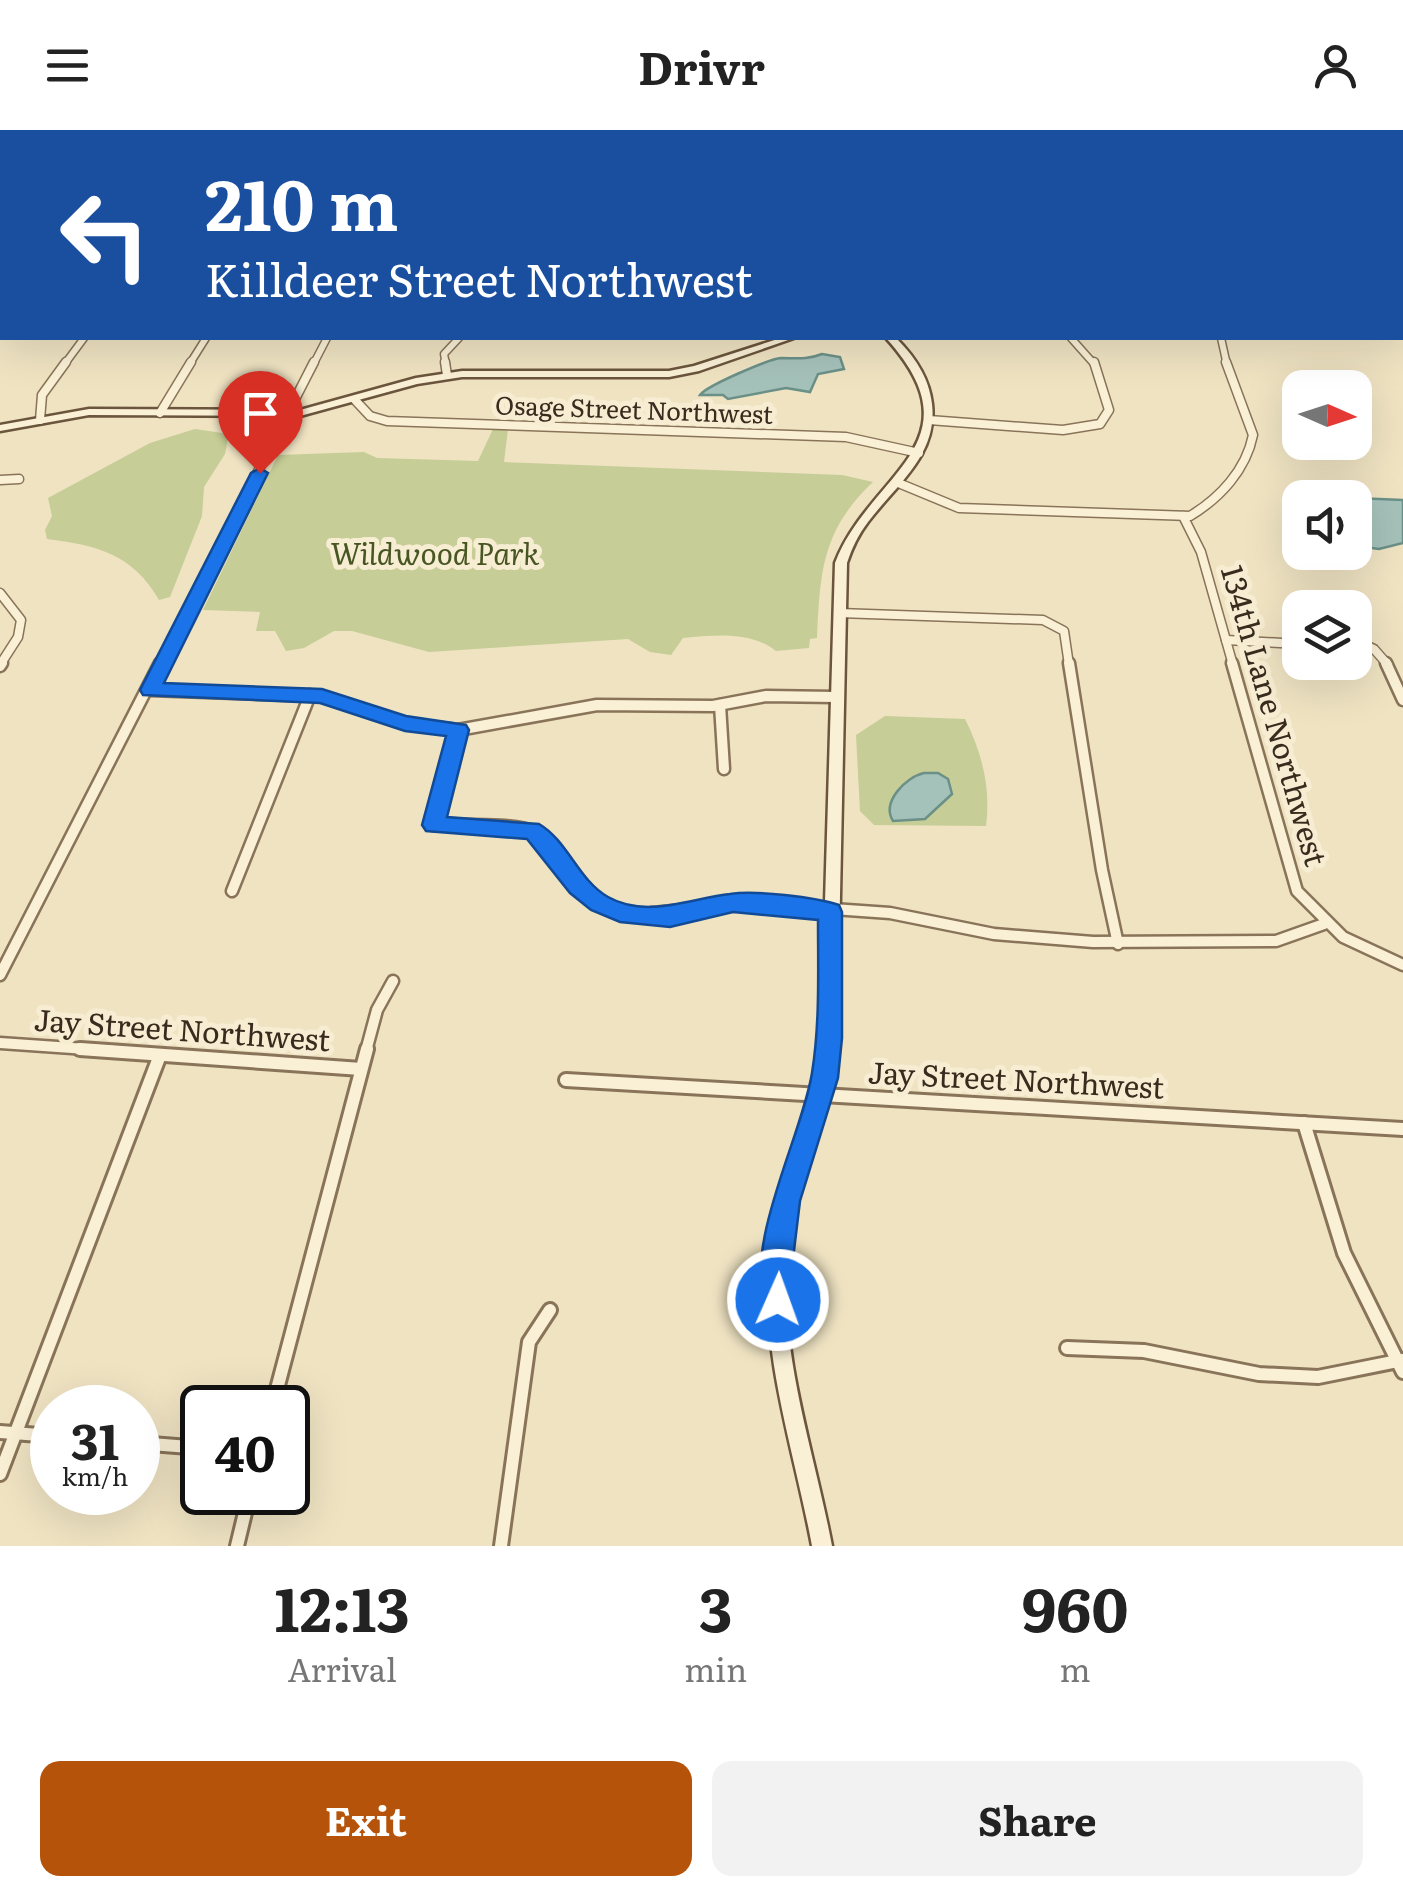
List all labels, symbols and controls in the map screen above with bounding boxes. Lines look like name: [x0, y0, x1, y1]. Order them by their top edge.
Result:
text: Drivr: [638, 32, 765, 99]
icon: menu: [40, 38, 95, 93]
icon: person: [1308, 38, 1363, 93]
text: 210 m: [205, 149, 398, 253]
icon: left: [40, 170, 170, 300]
text: Killdeer Street Northwest: [205, 244, 753, 311]
north arrow: [1282, 370, 1372, 460]
map controls: [1282, 370, 1372, 680]
pin: [218, 371, 303, 474]
street label: Osage Street Northwest: [494, 385, 774, 432]
icon: arrive: [233, 386, 288, 441]
button: sound: [1282, 480, 1372, 570]
park label: Wildwood Park: [331, 530, 540, 574]
street label: 134th Lane Northwest: [1212, 560, 1340, 871]
button: layers: [1282, 590, 1372, 680]
street label: Jay Street Northwest: [33, 996, 332, 1060]
street label: Jay Street Northwest: [867, 1048, 1166, 1108]
position arrow: [726, 1248, 830, 1352]
speed limit sign: 40: [180, 1385, 310, 1515]
text: 31: [71, 1401, 119, 1475]
text: km/h: [62, 1457, 128, 1494]
text: 12:13: [275, 1561, 410, 1650]
text: 3: [699, 1561, 733, 1650]
text: 960: [1022, 1561, 1128, 1650]
text: Arrival: [288, 1644, 397, 1692]
text: min: [684, 1644, 747, 1692]
text: m: [1060, 1644, 1091, 1692]
button: Exit: [40, 1761, 692, 1876]
button: Share: [712, 1761, 1363, 1876]

